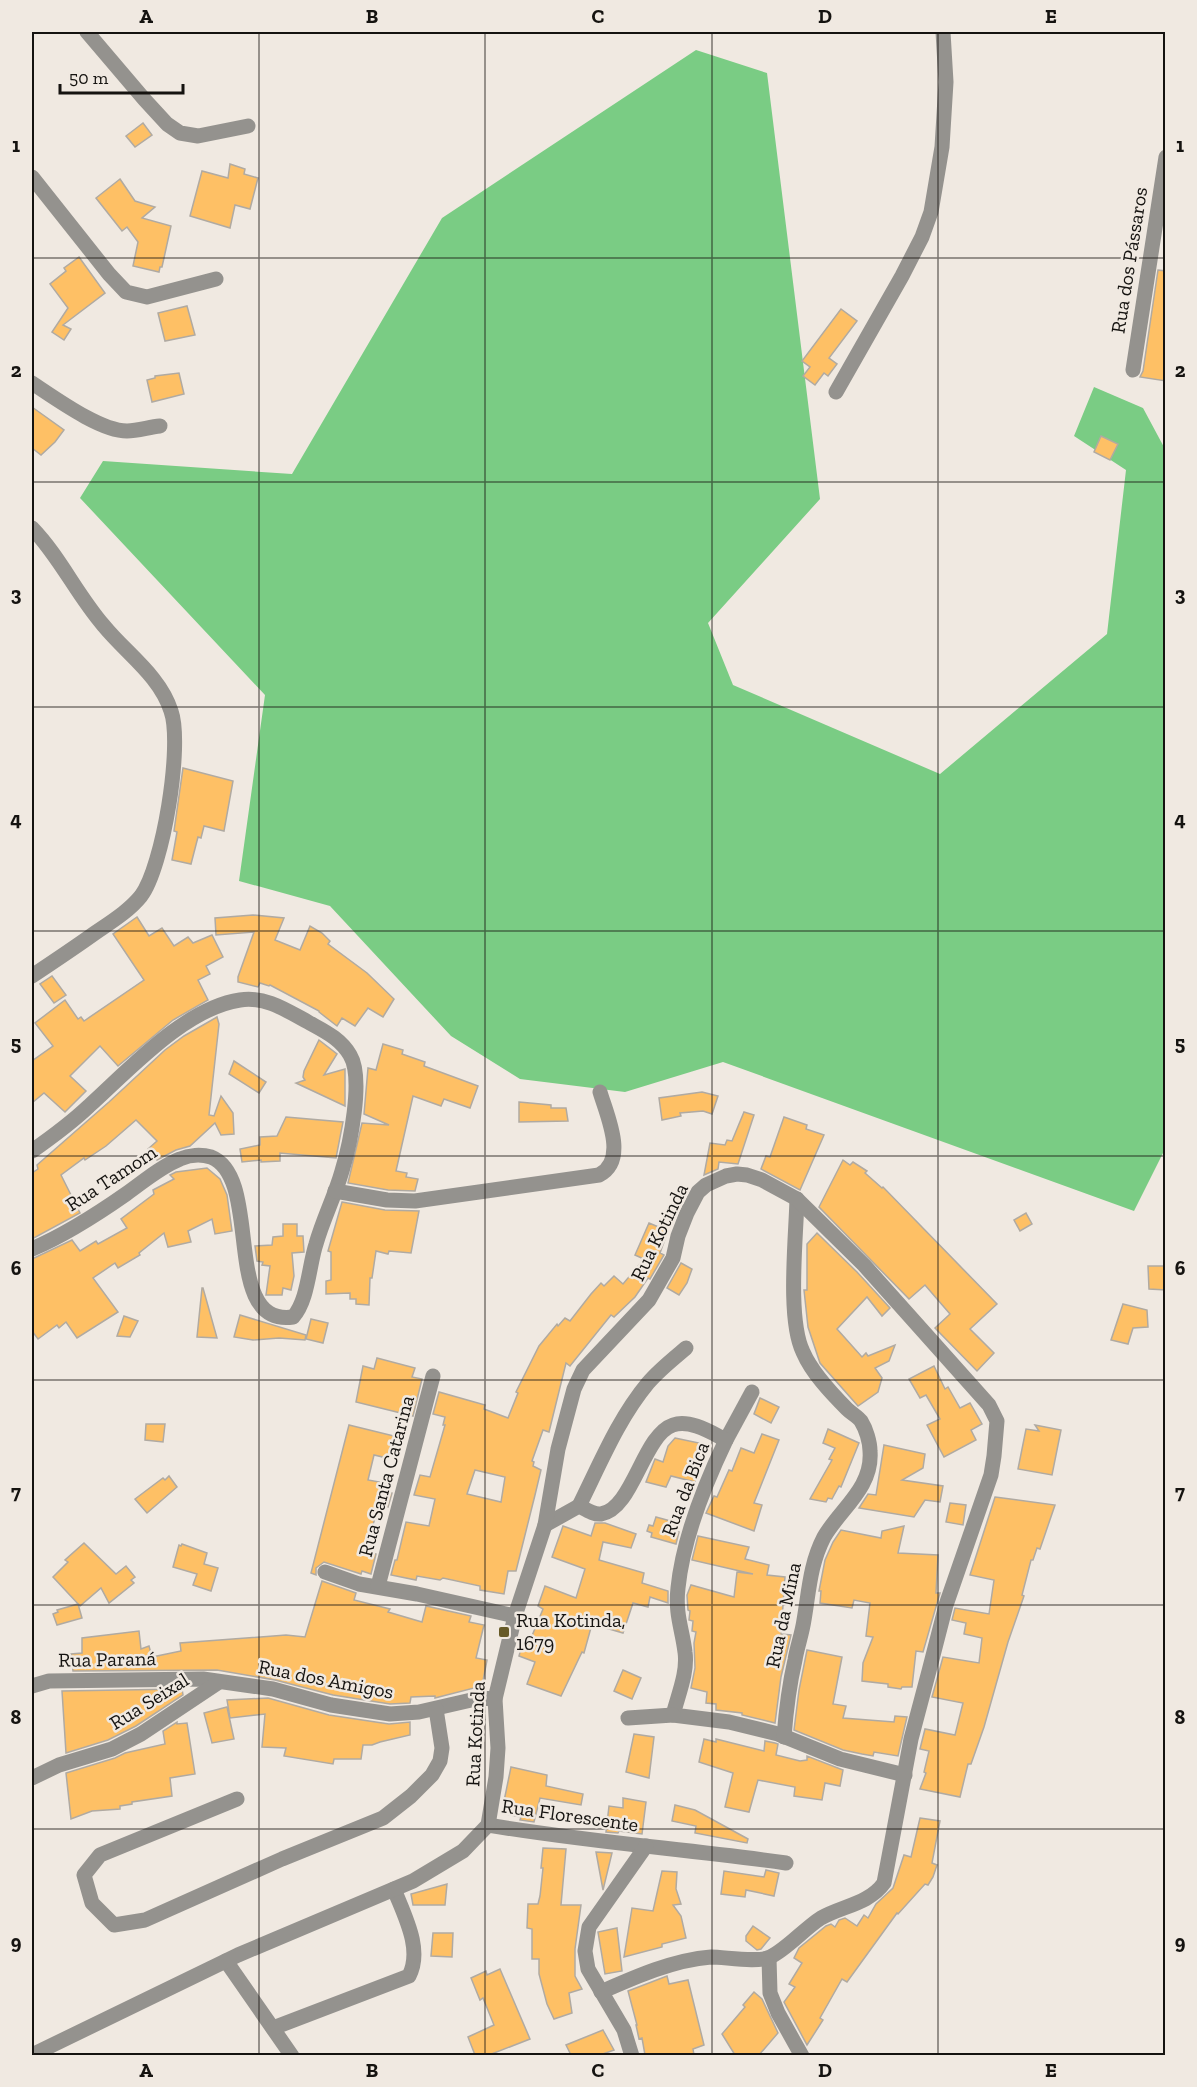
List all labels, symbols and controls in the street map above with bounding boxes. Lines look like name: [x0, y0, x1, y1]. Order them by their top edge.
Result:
text: A: [139, 4, 153, 28]
text: B: [366, 4, 378, 28]
text: C: [592, 4, 605, 28]
text: D: [818, 4, 832, 28]
text: E: [1045, 4, 1057, 28]
scale bar: [60, 57, 183, 95]
text: 50 m: [69, 67, 109, 89]
text: 1: [12, 133, 20, 157]
text: 1: [1176, 133, 1184, 157]
street label: Rua dos Pássaros: [1106, 185, 1152, 335]
text: 2: [11, 358, 22, 382]
text: 2: [1175, 358, 1186, 382]
text: 3: [11, 582, 22, 606]
text: 3: [1175, 582, 1186, 606]
text: 4: [10, 807, 22, 831]
text: 4: [1174, 807, 1186, 831]
text: 5: [11, 1031, 21, 1055]
text: 5: [1175, 1031, 1185, 1055]
street label: Rua Tamom: [61, 1139, 162, 1216]
street label: Rua Kotinda: [625, 1179, 693, 1285]
text: 6: [11, 1256, 22, 1280]
text: 6: [1175, 1256, 1186, 1280]
street label: Rua Santa Catarina: [353, 1392, 419, 1559]
street label: Rua da Bica: [656, 1438, 714, 1540]
text: 7: [11, 1480, 21, 1504]
text: 7: [1175, 1480, 1185, 1504]
street label: Rua da Mina: [760, 1560, 806, 1670]
place label: Rua Kotinda, 1679: [516, 1608, 626, 1655]
marker: Rua Kotinda, 1679: [497, 1625, 511, 1639]
street label: Rua Paraná: [58, 1646, 157, 1672]
street label: Rua dos Amigos: [256, 1654, 396, 1704]
street label: Rua Seixal: [105, 1667, 193, 1735]
street label: Rua Kotinda: [460, 1680, 490, 1787]
text: 8: [11, 1705, 22, 1729]
text: 8: [1175, 1705, 1186, 1729]
street label: Rua Florescente: [500, 1794, 640, 1836]
text: 9: [11, 1930, 22, 1954]
text: 9: [1175, 1930, 1186, 1954]
text: A: [139, 2058, 153, 2082]
text: B: [366, 2058, 378, 2082]
text: C: [592, 2058, 605, 2082]
text: D: [818, 2058, 832, 2082]
text: E: [1045, 2058, 1057, 2082]

